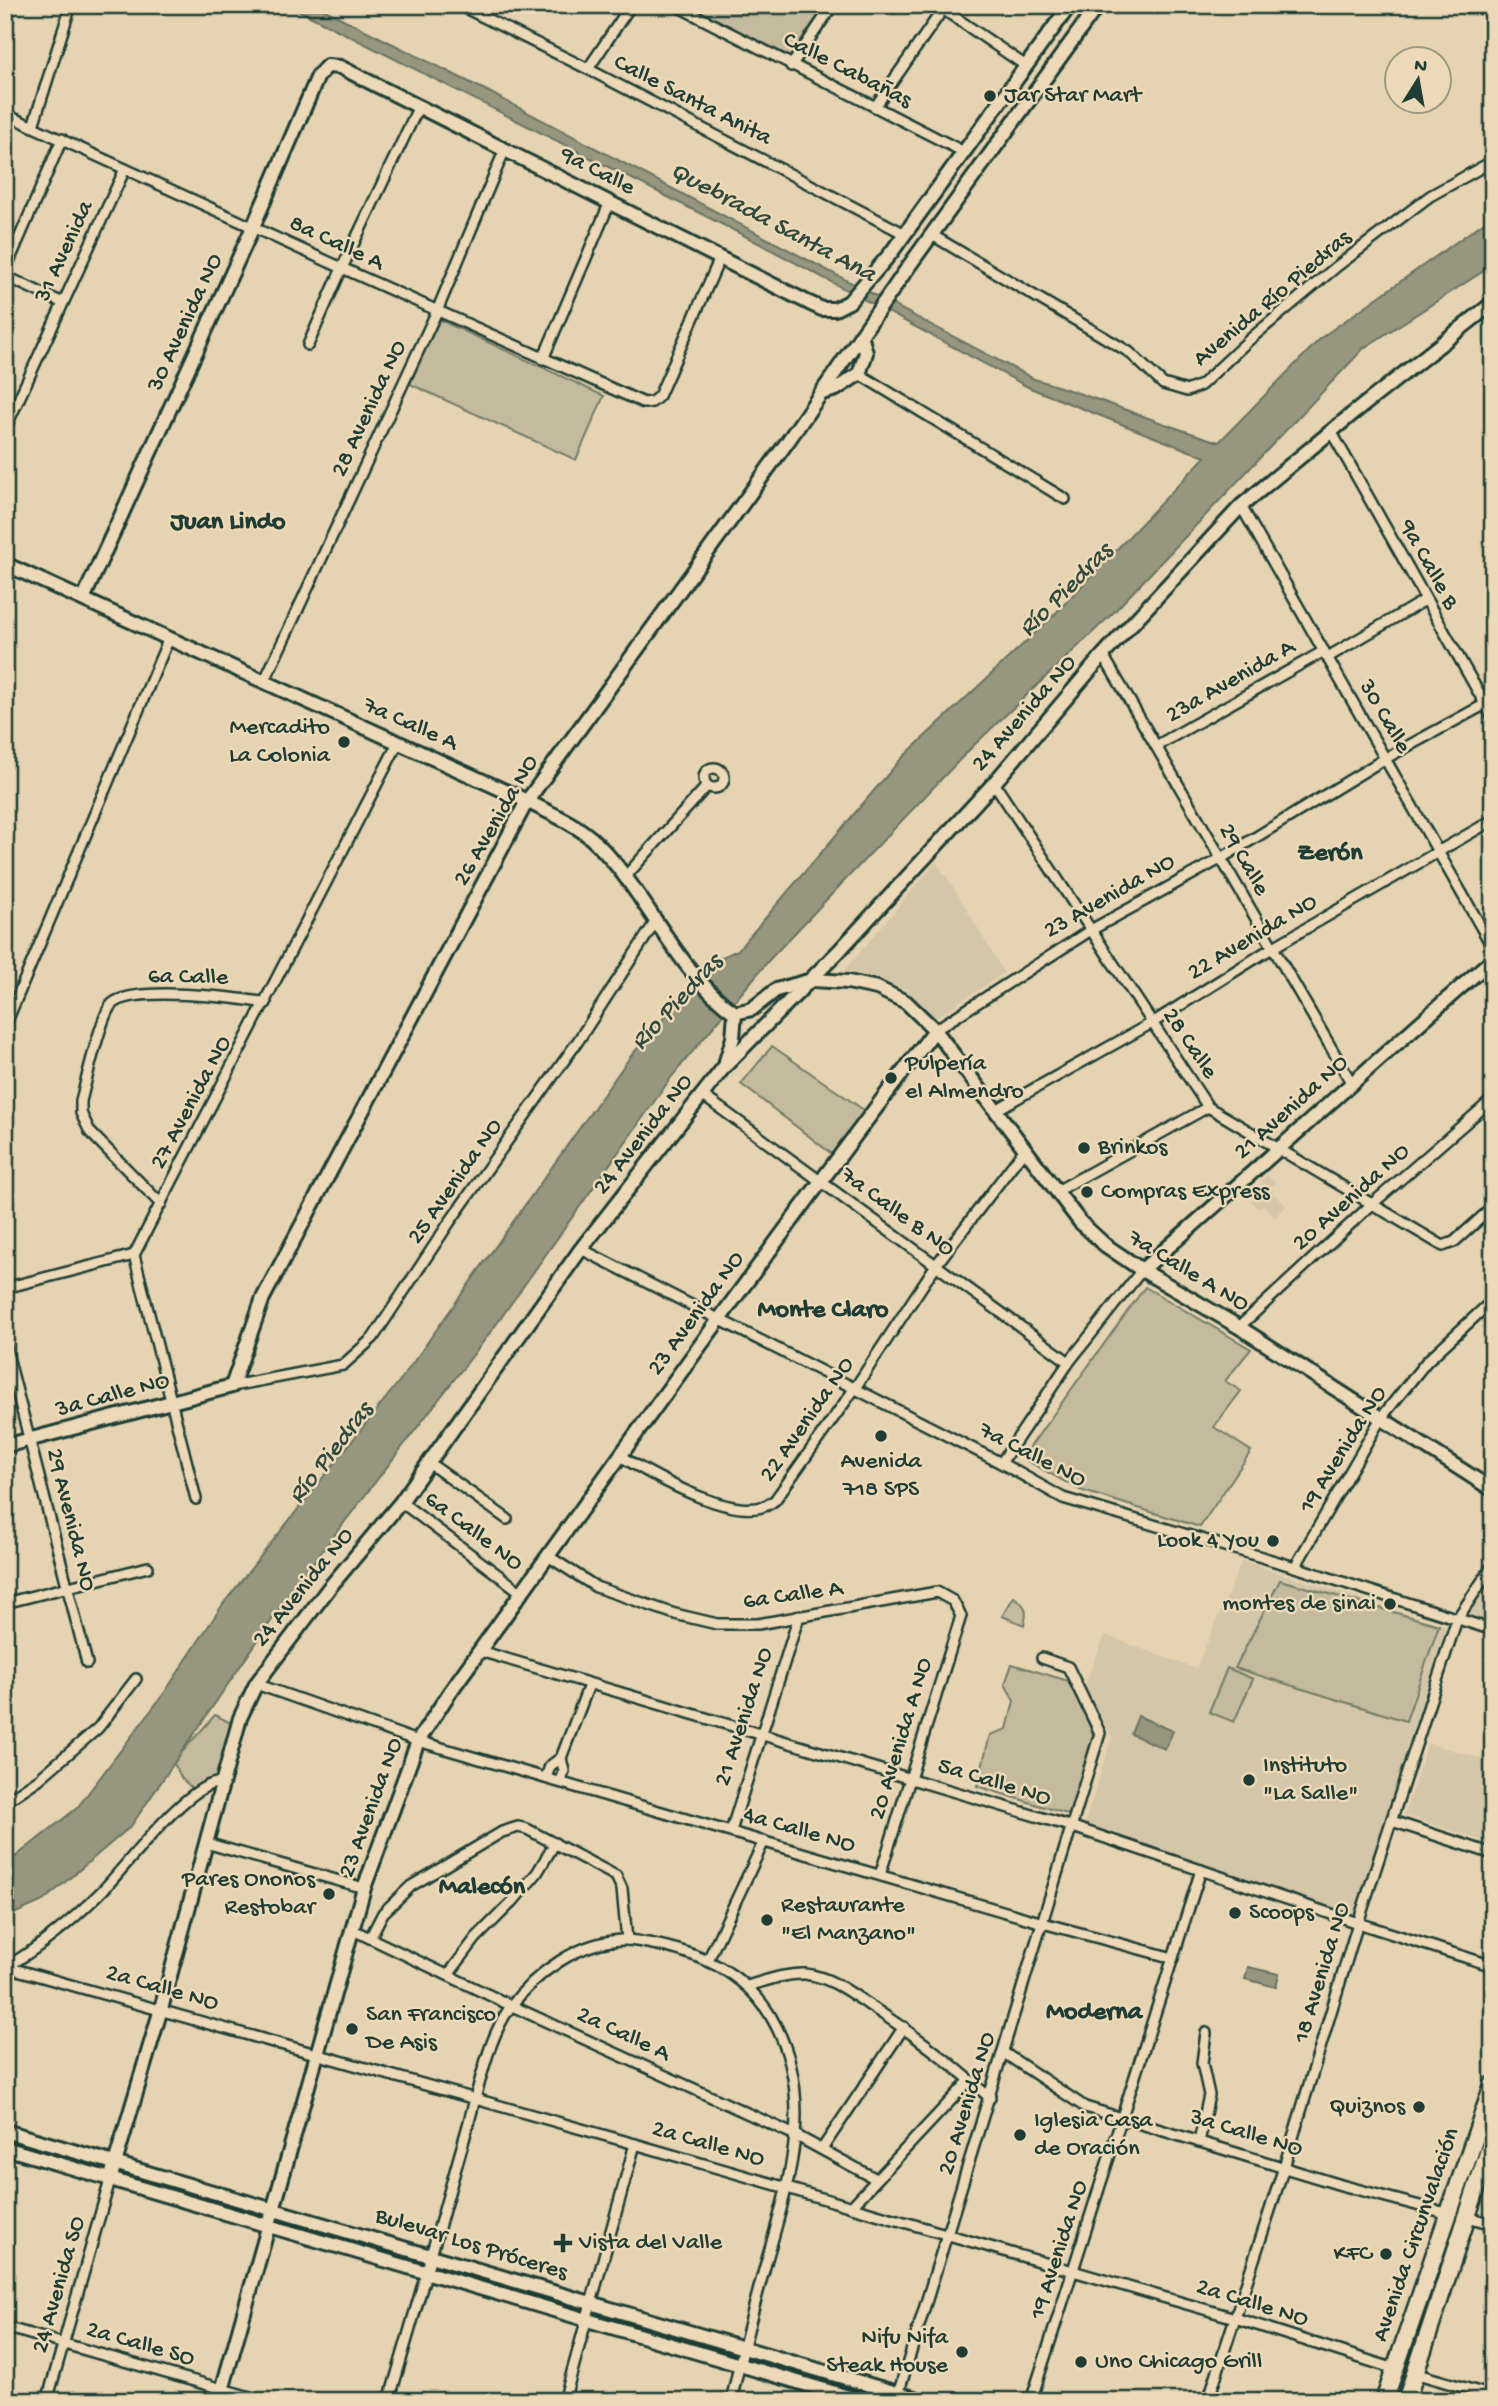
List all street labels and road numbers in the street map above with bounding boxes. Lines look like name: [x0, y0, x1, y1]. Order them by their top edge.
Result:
street label: Calle Cabañas: [778, 26, 917, 116]
street label: Calle Santa Anita: [608, 49, 776, 154]
street label: 9a Calle: [554, 140, 640, 203]
street label: 31 Avenida: [28, 196, 101, 308]
street label: 8a Calle A: [284, 209, 390, 279]
street label: Avenida Río Piedras: [1188, 223, 1359, 374]
street label: 30 Avenida NO: [141, 249, 231, 397]
street label: 28 Avenida NO: [326, 336, 414, 482]
street label: 9a Calle B: [1391, 514, 1465, 616]
street label: 23a Avenida A: [1161, 632, 1302, 731]
street label: 24 Avenida NO: [966, 649, 1084, 779]
street label: 30 Calle: [1351, 674, 1417, 760]
street label: 7a Calle A: [357, 691, 464, 759]
street label: 26 Avenida NO: [448, 750, 546, 892]
street label: 29 Calle: [1211, 819, 1276, 902]
street label: 23 Avenida NO: [1039, 848, 1181, 946]
street label: 22 Avenida NO: [1183, 888, 1323, 988]
street label: 6a Calle: [148, 963, 229, 993]
street label: 28 Calle: [1155, 1003, 1224, 1086]
street label: 27 Avenida NO: [145, 1031, 239, 1175]
street label: 21 Avenida NO: [1229, 1049, 1355, 1167]
street label: 24 Avenida NO: [588, 1069, 700, 1201]
street label: 25 Avenida NO: [402, 1113, 510, 1251]
street label: 20 Avenida NO: [1287, 1138, 1417, 1258]
street label: 7a Calle B NO: [833, 1161, 960, 1264]
street label: 7a Calle A NO: [1121, 1224, 1254, 1320]
street label: 23 Avenida NO: [642, 1246, 752, 1382]
street label: 22 Avenida NO: [754, 1352, 862, 1488]
street label: 3a Calle NO: [52, 1367, 173, 1425]
street label: 19 Avenida NO: [1293, 1381, 1395, 1520]
street label: 7a Calle NO: [973, 1416, 1091, 1495]
street label: 29 Avenida NO: [38, 1445, 102, 1595]
street label: 6a Calle NO: [418, 1485, 528, 1579]
street label: 24 Avenida NO: [247, 1522, 361, 1654]
street label: 6a Calle A: [741, 1574, 847, 1617]
street label: 21 Avenida NO: [709, 1644, 781, 1790]
street label: 20 Avenida A NO: [864, 1655, 940, 1823]
street label: 23 Avenida NO: [333, 1734, 411, 1882]
street label: 5a Calle NO: [934, 1752, 1054, 1814]
street label: 4a Calle NO: [740, 1801, 858, 1861]
street label: 18 Avenida NO: [1288, 1899, 1358, 2048]
street label: 2a Calle NO: [102, 1959, 222, 2019]
street label: 2a Calle A: [572, 2001, 676, 2070]
street label: 20 Avenida NO: [932, 2029, 1004, 2179]
street label: 3a Calle NO: [1185, 2103, 1306, 2165]
street label: 2a Calle NO: [648, 2115, 768, 2175]
street label: Avenida Circunvalación: [1367, 2124, 1467, 2346]
street label: 19 Avenida NO: [1024, 2177, 1096, 2324]
street label: Bulevar Los Próceres: [370, 2202, 572, 2288]
street label: 24 Avenida SO: [27, 2213, 93, 2357]
street label: 2a Calle NO: [1192, 2273, 1312, 2335]
street label: 2a Calle SO: [82, 2316, 198, 2374]

